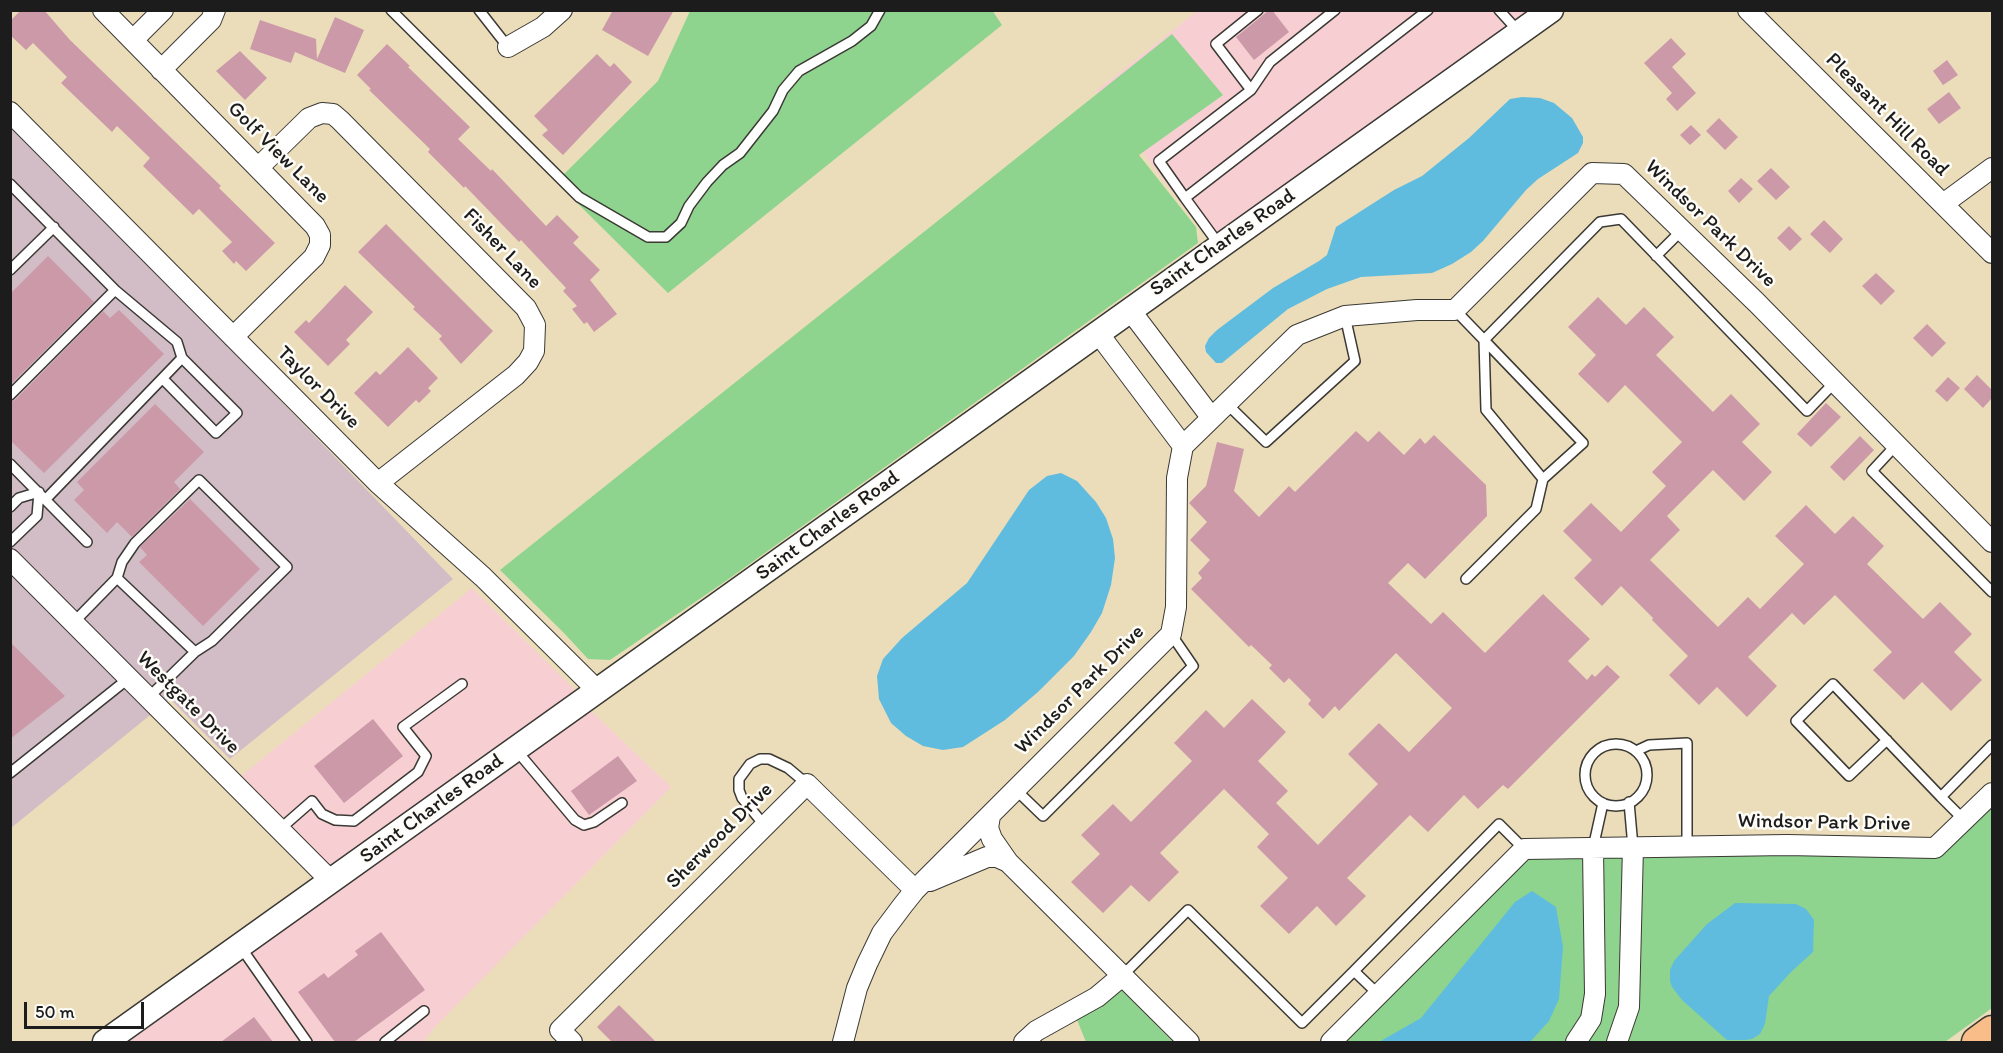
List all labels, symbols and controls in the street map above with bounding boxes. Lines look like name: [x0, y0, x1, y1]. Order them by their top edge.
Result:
street label: Pleasant Hill Road: [1820, 48, 1954, 182]
street label: Golf View Lane: [222, 97, 334, 209]
street label: Windsor Park Drive: [1639, 155, 1781, 293]
street label: Saint Charles Road: [1146, 184, 1300, 302]
street label: Fisher Lane: [457, 203, 547, 295]
street label: Taylor Drive: [271, 341, 365, 435]
street label: Saint Charles Road: [751, 465, 905, 587]
street label: Windsor Park Drive: [1010, 620, 1150, 760]
street label: Westgate Drive: [131, 646, 245, 760]
street label: Saint Charles Road: [355, 748, 509, 870]
street label: Sherwood Drive: [661, 777, 779, 895]
street label: Windsor Park Drive: [1737, 809, 1911, 837]
scale bar: [27, 990, 147, 1028]
text: 50 m: [35, 1001, 75, 1023]

